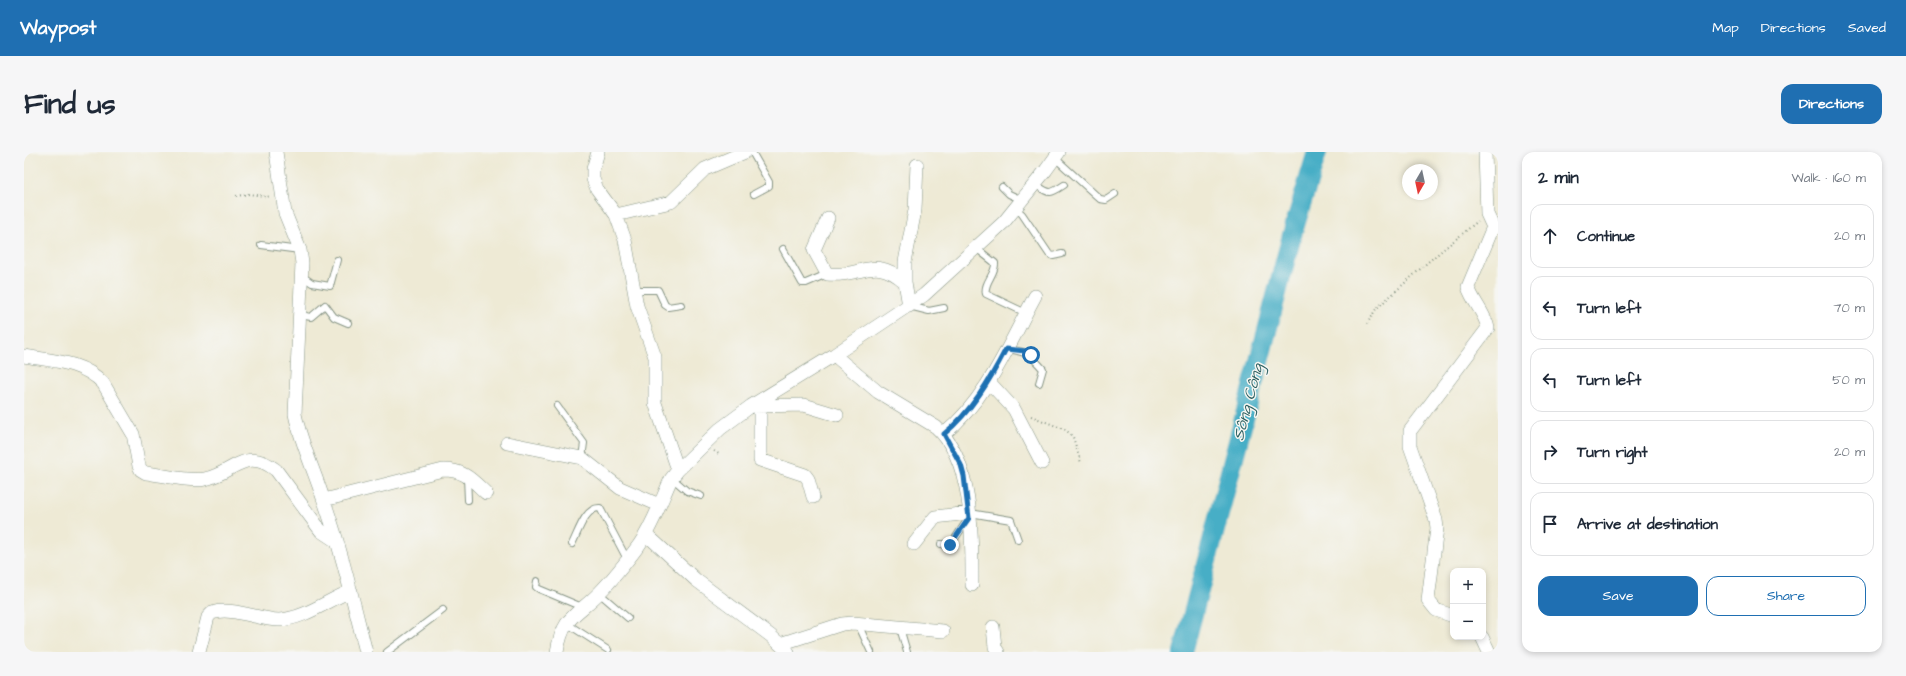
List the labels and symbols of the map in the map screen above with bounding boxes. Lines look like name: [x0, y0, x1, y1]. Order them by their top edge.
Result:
north arrow: [1402, 164, 1438, 200]
route start: [1022, 346, 1040, 364]
water label: Sông Công: [1227, 360, 1270, 443]
route end: [941, 536, 959, 554]

